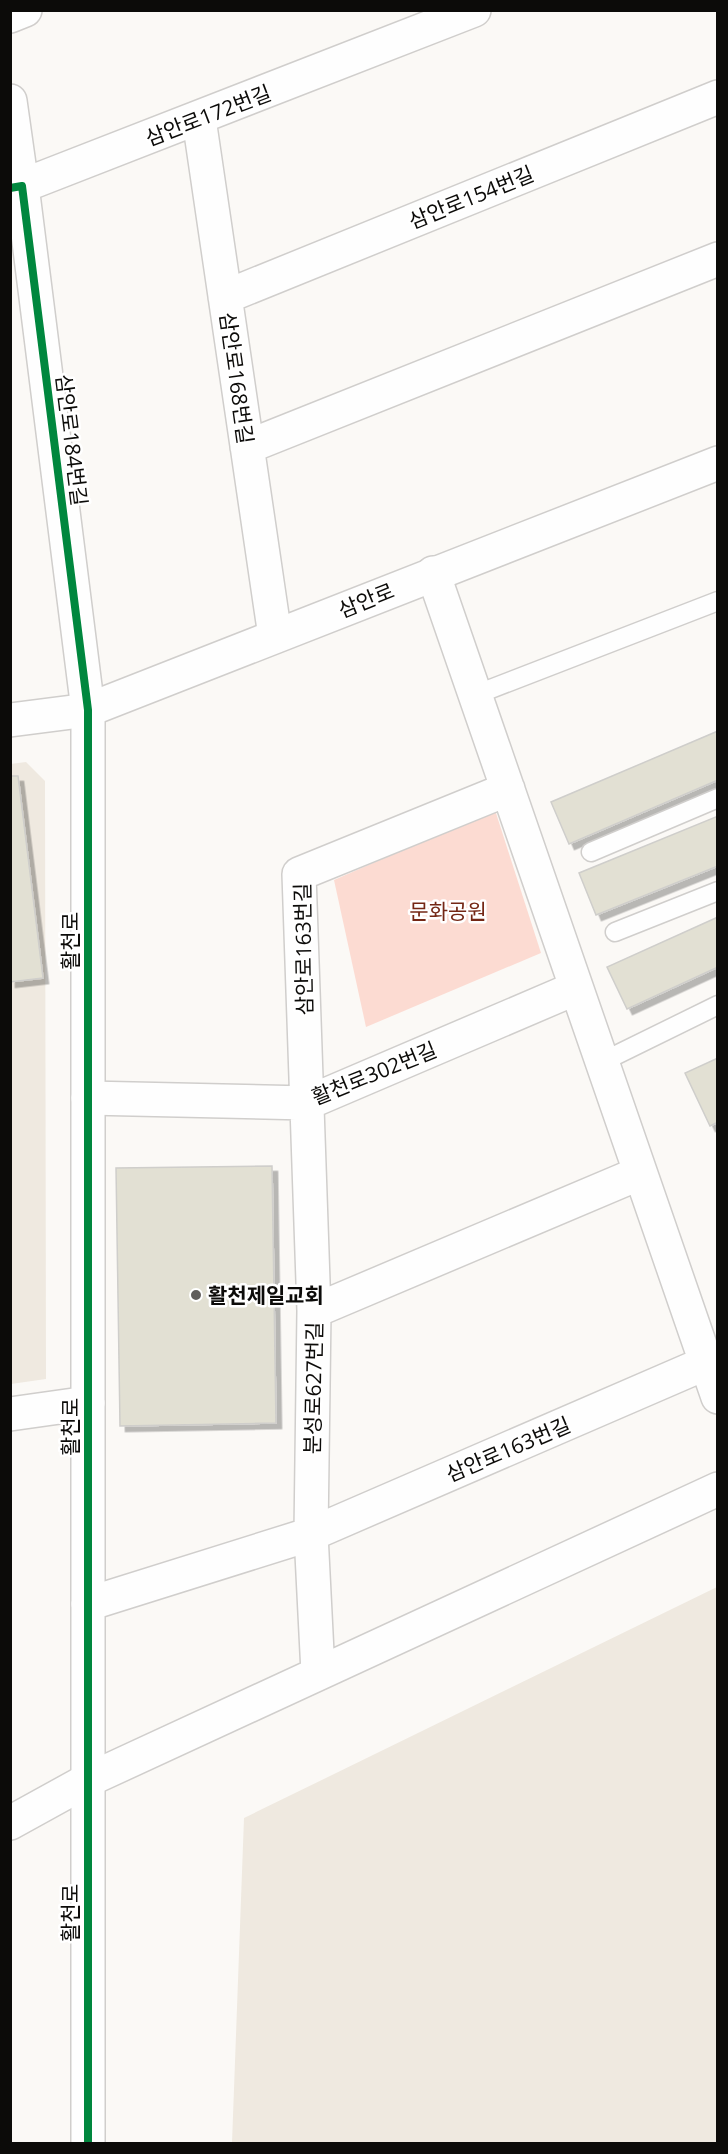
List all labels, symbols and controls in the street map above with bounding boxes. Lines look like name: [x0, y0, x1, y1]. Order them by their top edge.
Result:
street label: 삼안로172번길: [141, 78, 275, 152]
street label: 삼안로154번길: [404, 159, 538, 235]
street label: 삼안로168번길: [214, 310, 260, 446]
street label: 삼안로184번길: [50, 372, 94, 508]
street label: 삼안로: [334, 576, 398, 624]
street label: 삼안로163번길: [288, 882, 318, 1016]
park label: 문화공원: [409, 897, 487, 925]
street label: 활천로: [56, 912, 84, 970]
street label: 활천로302번길: [307, 1035, 441, 1111]
place label: 활천제일교회: [208, 1281, 324, 1309]
marker: 활천제일교회: [189, 1288, 203, 1302]
street label: 분성로627번길: [298, 1321, 328, 1455]
street label: 활천로: [56, 1398, 84, 1456]
street label: 삼안로163번길: [441, 1410, 575, 1488]
street label: 활천로: [56, 1884, 84, 1942]

